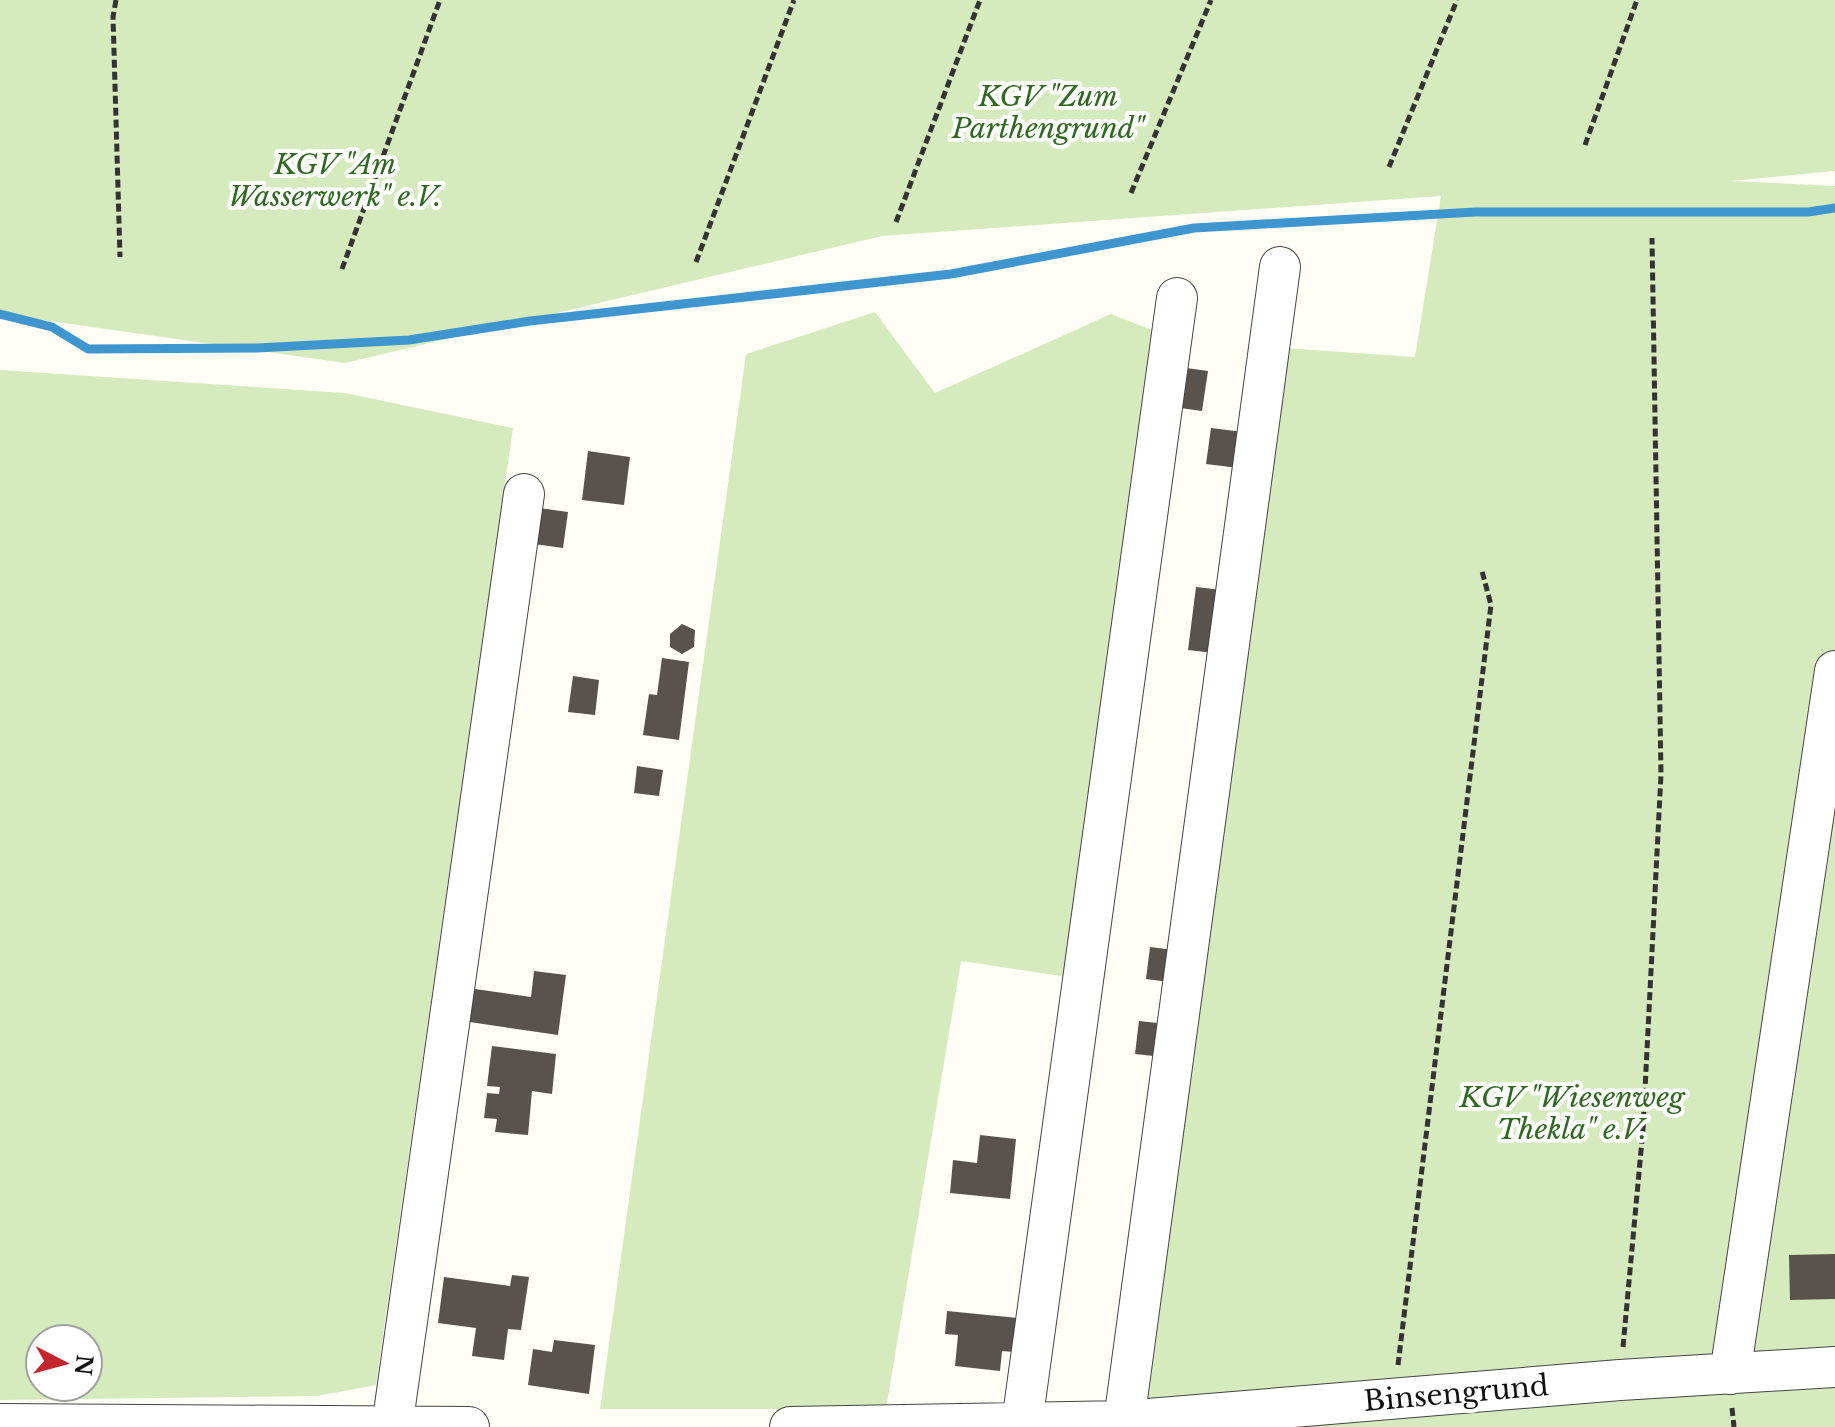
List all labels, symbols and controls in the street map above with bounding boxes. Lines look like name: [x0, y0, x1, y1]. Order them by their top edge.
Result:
park label: KGV "Zum Parthengrund": [951, 79, 1146, 146]
park label: KGV "Am Wasserwerk" e.V.: [228, 147, 442, 214]
park label: KGV "Wiesenweg Thekla" e.V.: [1459, 1080, 1686, 1147]
north arrow: [24, 1323, 104, 1403]
text: N: [69, 1353, 98, 1377]
street label: Binsengrund: [1362, 1368, 1550, 1419]

